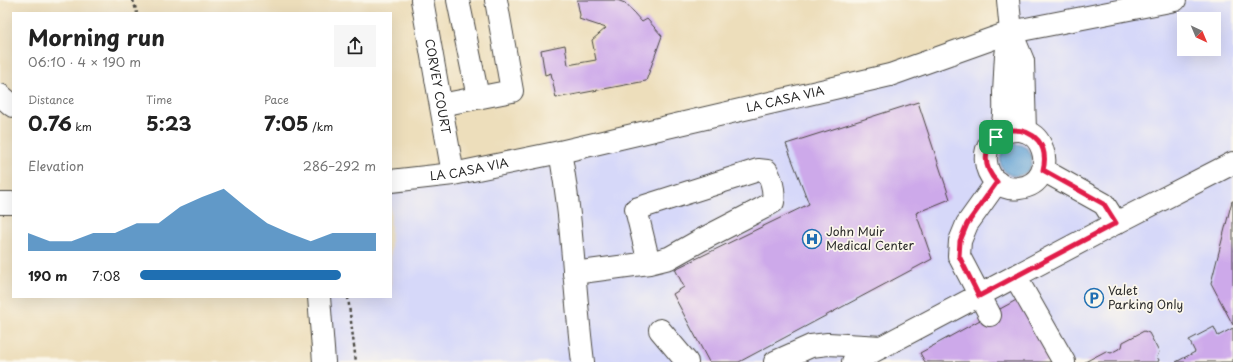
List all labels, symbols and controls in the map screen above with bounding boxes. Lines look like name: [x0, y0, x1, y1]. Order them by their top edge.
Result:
north arrow: [1177, 12, 1221, 56]
map controls: [1177, 12, 1221, 56]
text: Morning run: [28, 20, 165, 53]
button: share: [334, 25, 376, 67]
street label: CORVEY COURT: [421, 37, 456, 136]
text: 06:10 · 4 × 190 m: [28, 52, 141, 71]
street label: LA CASA VIA: [744, 81, 826, 116]
text: Distance: [28, 91, 74, 108]
text: Time: [146, 91, 172, 108]
text: Pace: [264, 91, 289, 108]
text: 0.76: [28, 108, 72, 138]
text: 5:23: [146, 108, 192, 138]
text: 7:05: [264, 108, 309, 138]
text: km: [72, 118, 92, 135]
text: /km: [309, 118, 333, 135]
pin: [979, 120, 1013, 154]
icon: arrive: [985, 126, 1007, 148]
street label: LA CASA VIA: [429, 153, 510, 185]
text: Elevation: [28, 156, 84, 175]
text: 286–292 m: [303, 156, 376, 175]
place label: John Muir Medical Center: [826, 222, 915, 254]
hospital icon: John Muir Medical Center: [801, 228, 823, 250]
text: 190 m: [28, 266, 67, 285]
text: 7:08: [92, 266, 121, 285]
place label: Valet Parking Only: [1108, 281, 1183, 313]
parking icon: Valet Parking Only: [1083, 287, 1105, 309]

